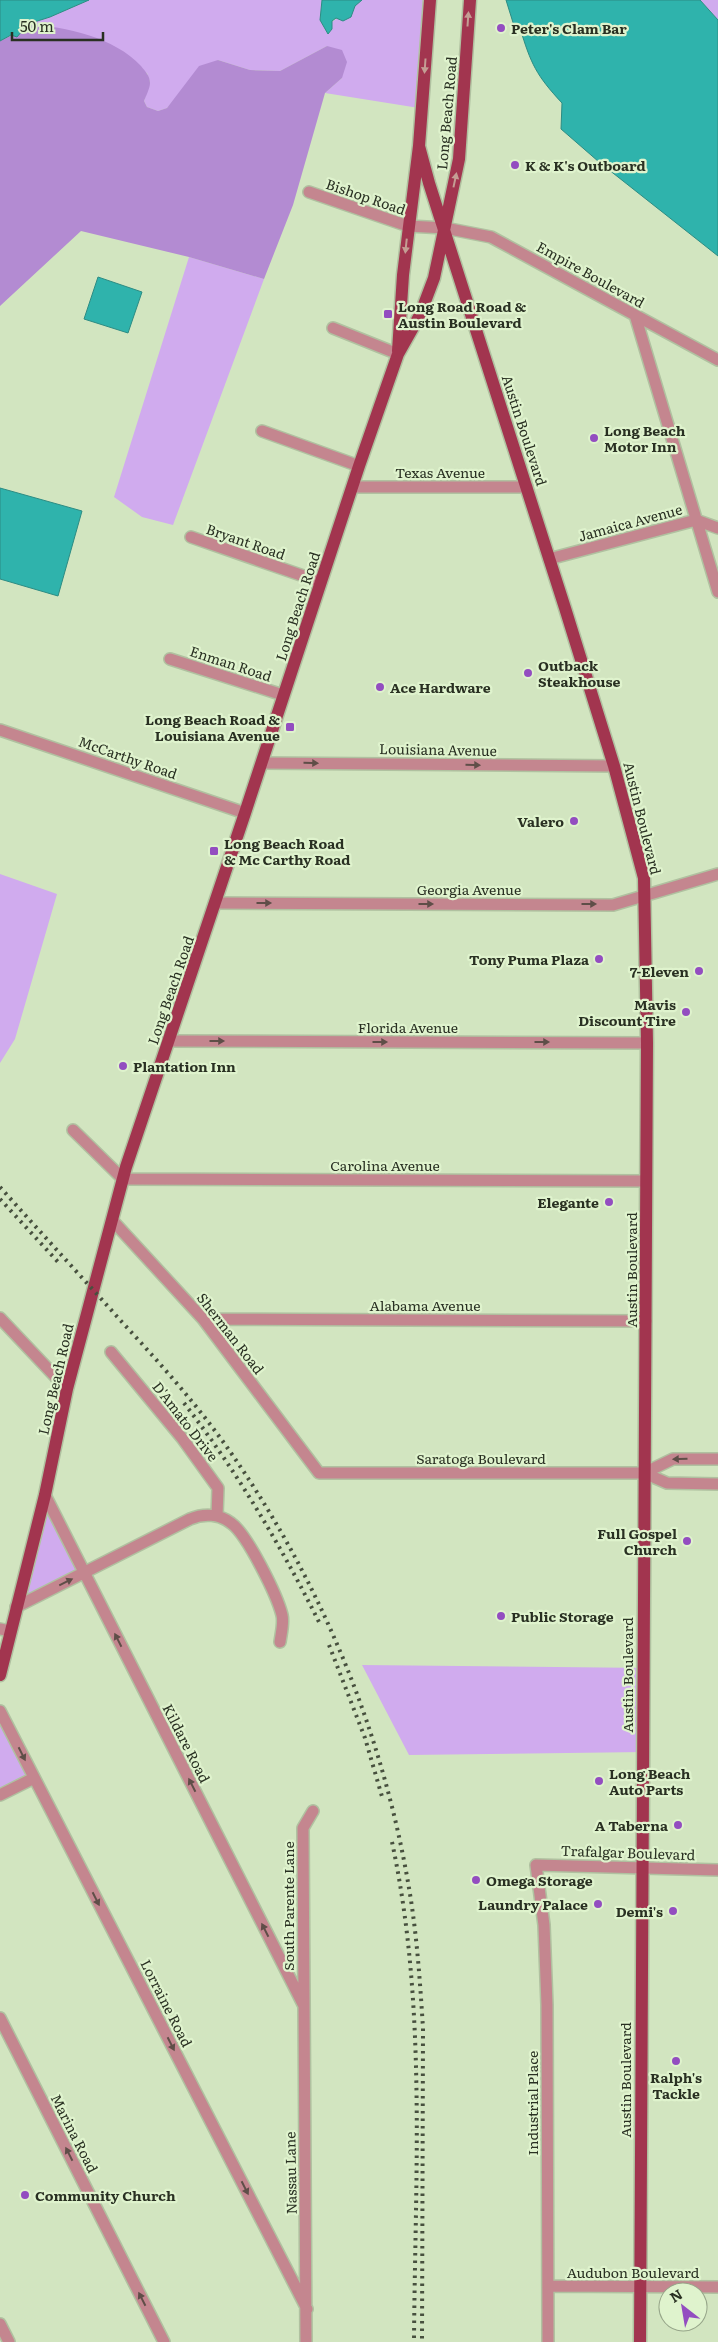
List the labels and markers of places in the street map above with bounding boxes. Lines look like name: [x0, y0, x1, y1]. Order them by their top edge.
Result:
place label: Peter's Clam Bar: [511, 18, 627, 38]
marker: Peter's Clam Bar: [495, 22, 507, 34]
place label: K & K's Outboard: [525, 155, 646, 175]
marker: K & K's Outboard: [509, 159, 521, 171]
place label: Long Road Road & Austin Boulevard: [398, 296, 527, 332]
marker: Long Road Road & Austin Boulevard: [382, 308, 394, 320]
place label: Long Beach Motor Inn: [604, 420, 686, 456]
marker: Long Beach Motor Inn: [588, 432, 600, 444]
place label: Outback Steakhouse: [538, 655, 621, 691]
marker: Outback Steakhouse: [522, 667, 534, 679]
place label: Ace Hardware: [390, 677, 491, 697]
marker: Ace Hardware: [374, 681, 386, 693]
place label: Long Beach Road & Louisiana Avenue: [145, 709, 280, 745]
marker: Long Beach Road & Louisiana Avenue: [284, 721, 296, 733]
place label: Valero: [517, 811, 564, 831]
marker: Valero: [568, 815, 580, 827]
place label: Long Beach Road & Mc Carthy Road: [224, 833, 351, 869]
marker: Long Beach Road & Mc Carthy Road: [208, 845, 220, 857]
place label: Tony Puma Plaza: [469, 949, 590, 969]
marker: Tony Puma Plaza: [593, 953, 605, 965]
place label: 7-Eleven: [630, 961, 689, 981]
marker: 7-Eleven: [693, 965, 705, 977]
place label: Mavis Discount Tire: [578, 994, 676, 1030]
marker: Mavis Discount Tire: [680, 1006, 692, 1018]
place label: Plantation Inn: [133, 1056, 236, 1076]
marker: Plantation Inn: [117, 1060, 129, 1072]
place label: Elegante: [537, 1192, 599, 1212]
marker: Elegante: [603, 1196, 615, 1208]
place label: Full Gospel Church: [597, 1523, 677, 1559]
marker: Full Gospel Church: [681, 1535, 693, 1547]
place label: Public Storage: [511, 1606, 614, 1626]
marker: Public Storage: [495, 1610, 507, 1622]
place label: Long Beach Auto Parts: [609, 1763, 691, 1799]
marker: Long Beach Auto Parts: [593, 1775, 605, 1787]
place label: A Taberna: [595, 1815, 669, 1835]
marker: A Taberna: [672, 1819, 684, 1831]
place label: Omega Storage: [486, 1870, 593, 1890]
marker: Omega Storage: [470, 1874, 482, 1886]
place label: Laundry Palace: [478, 1894, 588, 1914]
marker: Laundry Palace: [592, 1898, 604, 1910]
place label: Demi's: [616, 1901, 663, 1921]
marker: Demi's: [667, 1905, 679, 1917]
marker: Ralph's Tackle: [670, 2055, 682, 2067]
place label: Ralph's Tackle: [650, 2067, 702, 2103]
place label: Community Church: [35, 2185, 176, 2205]
marker: Community Church: [19, 2189, 31, 2201]

